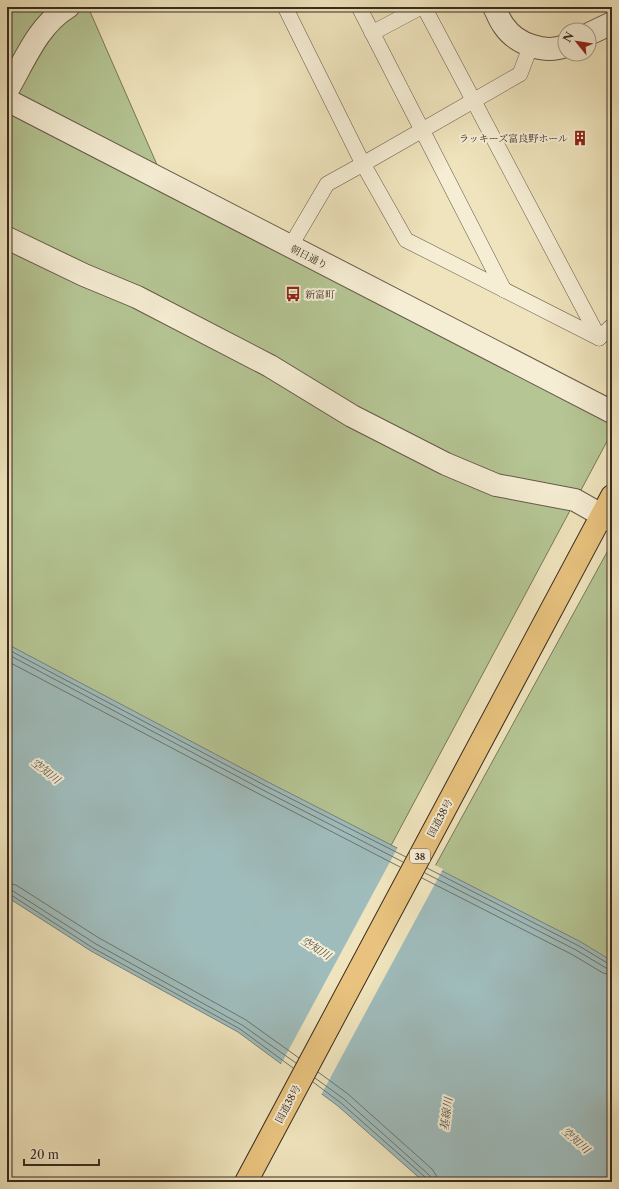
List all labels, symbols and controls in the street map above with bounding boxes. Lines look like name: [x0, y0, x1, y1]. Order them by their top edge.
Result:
north arrow: [557, 22, 597, 62]
text: N: [560, 29, 577, 45]
building icon: ラッキーズ富良野ホール: [571, 129, 589, 147]
place label: ラッキーズ富良野ホール: [459, 132, 568, 145]
street label: 朝日通り: [288, 242, 330, 272]
bus stop icon: 新富町: [284, 285, 302, 303]
place label: 新富町: [305, 288, 335, 301]
water label: 空知川: [29, 755, 64, 787]
street label: 国道38号: [425, 797, 455, 839]
road number: 38: [410, 849, 430, 863]
water label: 空知川: [298, 933, 335, 963]
street label: 国道38号: [273, 1083, 303, 1125]
water label: 基線川: [437, 1096, 455, 1131]
water label: 空知川: [559, 1124, 594, 1157]
scale bar: [24, 1141, 99, 1167]
text: 20 m: [30, 1147, 59, 1162]

